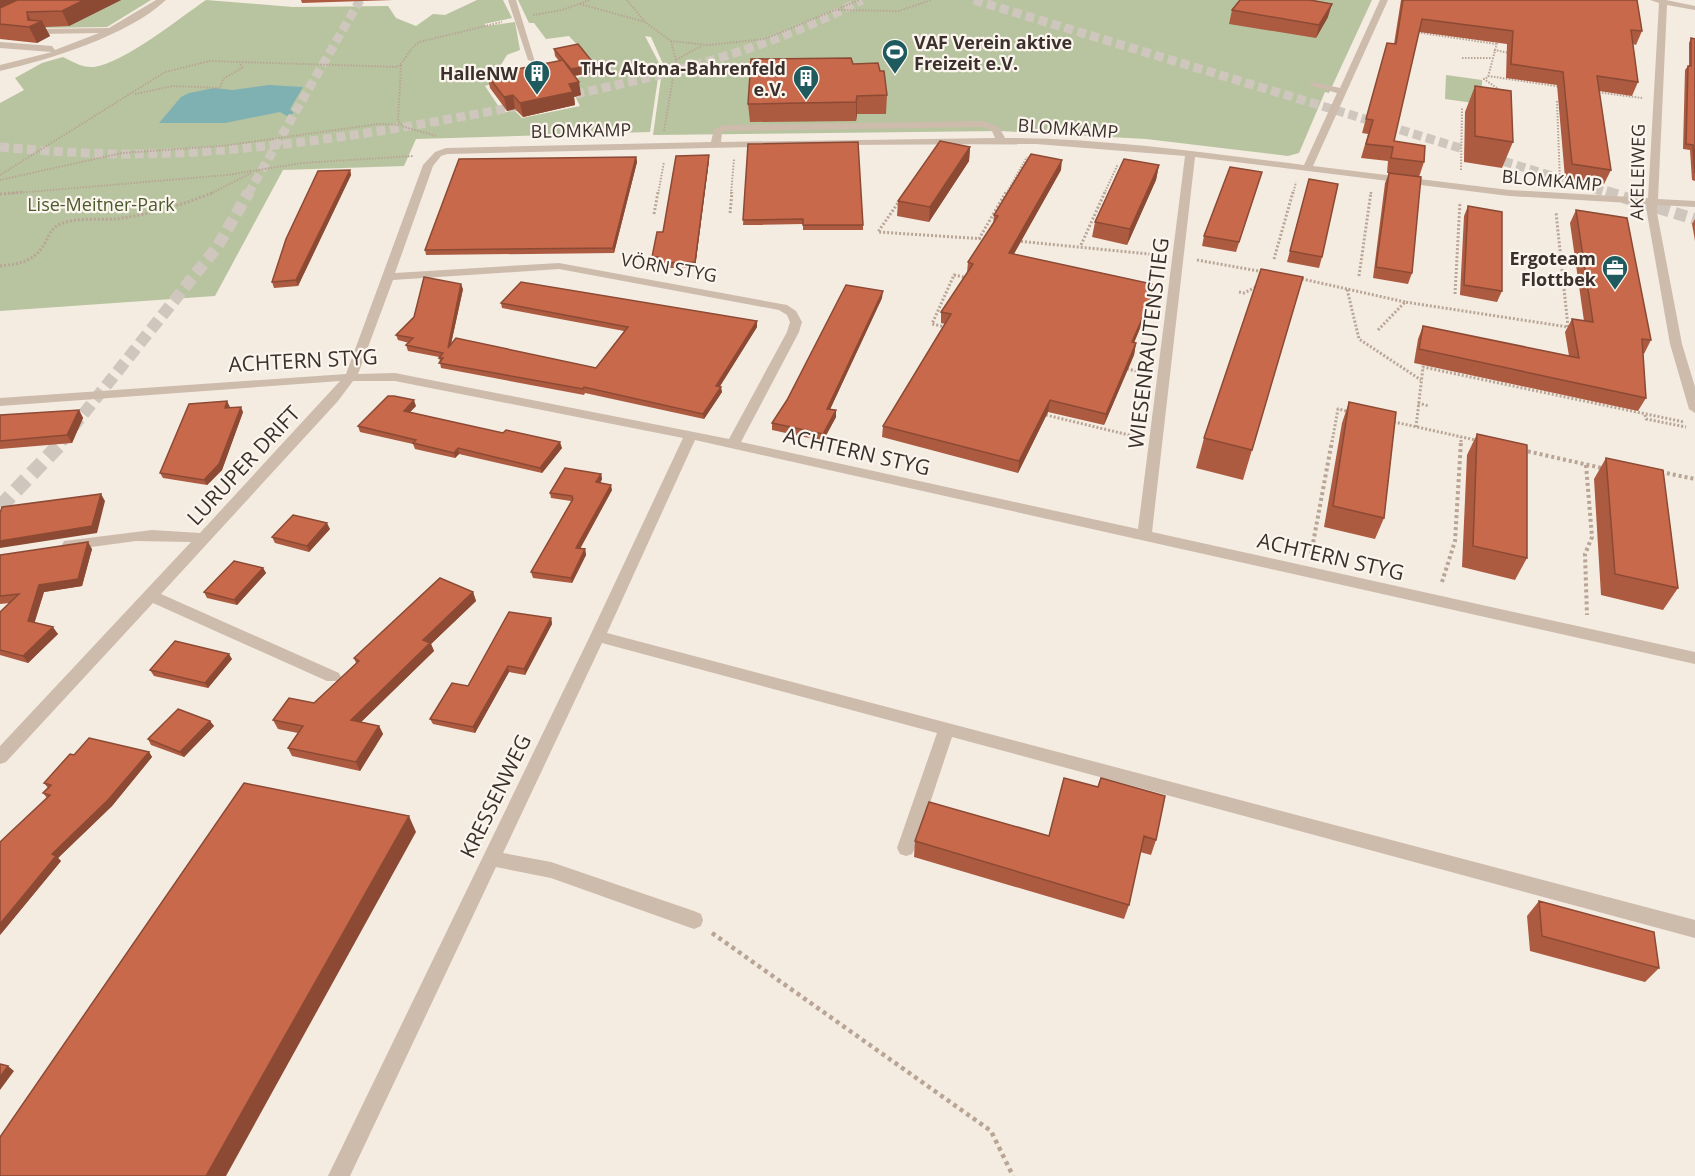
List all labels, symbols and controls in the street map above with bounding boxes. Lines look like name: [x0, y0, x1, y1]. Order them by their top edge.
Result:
place label: VAF Verein aktive Freizeit e.V.: [914, 30, 1072, 75]
sports icon: VAF Verein aktive Freizeit e.V.: [880, 37, 910, 75]
place label: THC Altona-Bahrenfeld e.V.: [580, 56, 786, 101]
building icon: HalleNW: [522, 58, 552, 96]
place label: HalleNW: [440, 61, 519, 85]
building icon: THC Altona-Bahrenfeld e.V.: [791, 63, 821, 101]
street label: BLOMKAMP: [1017, 113, 1119, 143]
street label: BLOMKAMP: [530, 117, 632, 143]
street label: AKELEIWEG: [1624, 124, 1650, 220]
street label: BLOMKAMP: [1501, 164, 1603, 196]
park label: Lise-Meitner-Park: [27, 192, 175, 216]
street label: WIESENRAUTENSTIEG: [1121, 236, 1175, 450]
place label: Ergoteam Flottbek: [1509, 246, 1597, 291]
street label: VÖRN STYG: [619, 247, 719, 287]
office icon: Ergoteam Flottbek: [1600, 253, 1630, 291]
street label: ACHTERN STYG: [228, 342, 378, 378]
street label: LURUPER DRIFT: [180, 399, 306, 531]
street label: ACHTERN STYG: [781, 421, 933, 481]
street label: ACHTERN STYG: [1255, 526, 1407, 586]
street label: KRESSENWEG: [453, 729, 537, 863]

